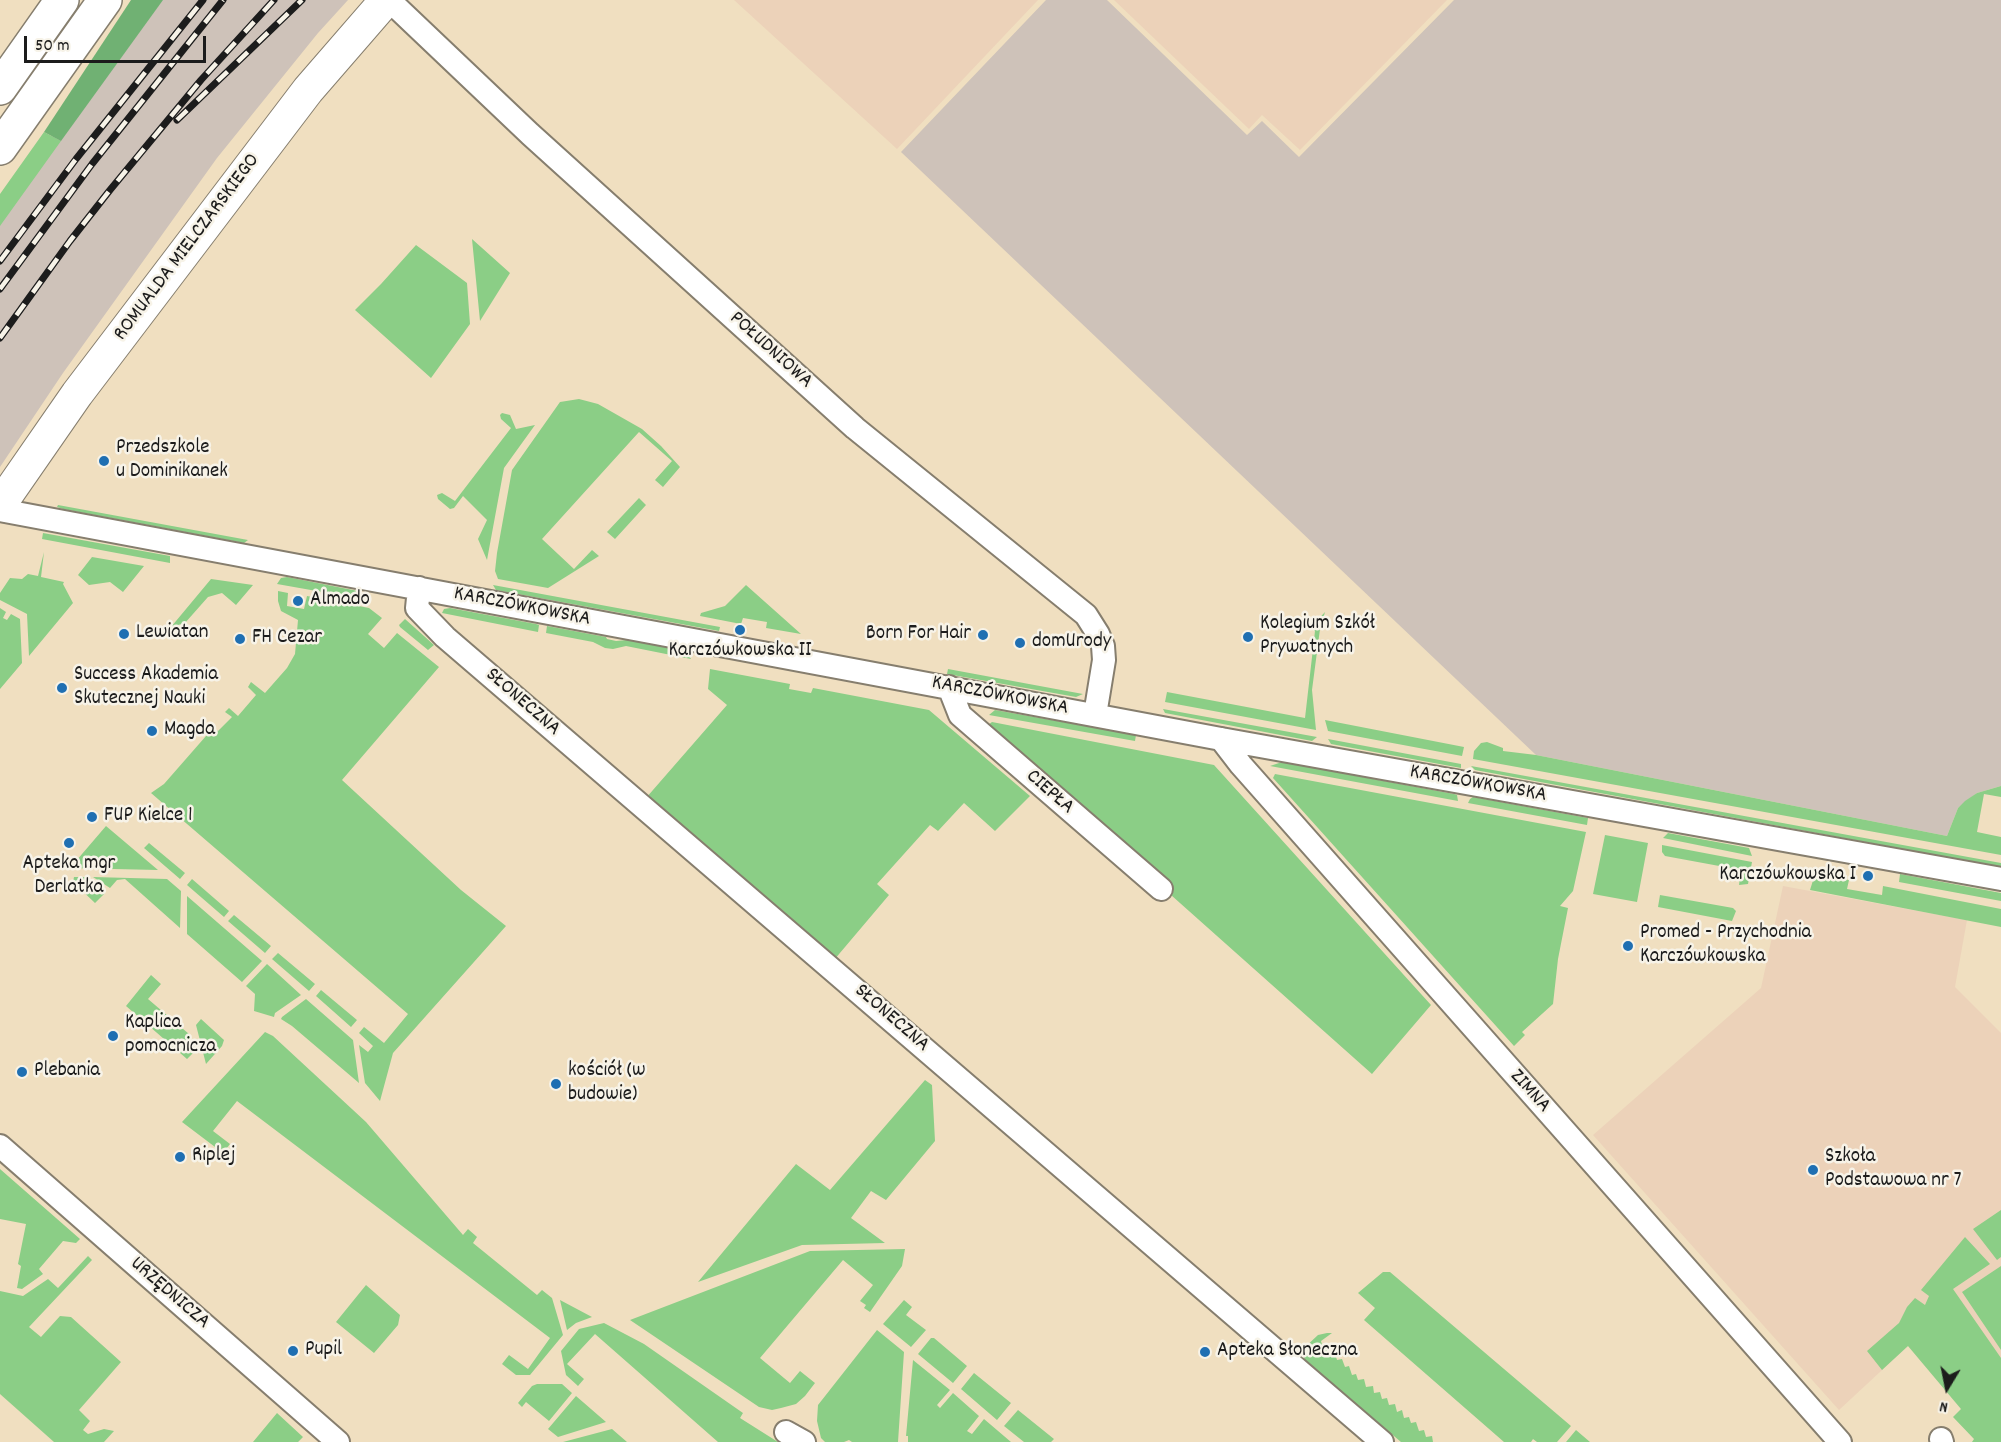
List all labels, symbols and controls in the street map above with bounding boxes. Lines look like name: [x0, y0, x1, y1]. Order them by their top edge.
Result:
scale bar: [27, 24, 208, 62]
text: 50 m: [35, 34, 70, 59]
street label: ROMUALDA MIELCZARSKIEGO: [109, 149, 267, 347]
street label: POŁUDNIOWA: [723, 307, 817, 395]
place label: Przedszkole u Dominikanek: [116, 436, 228, 486]
marker: Przedszkole u Dominikanek: [97, 454, 111, 468]
street label: KARCZÓWKOWSKA: [451, 582, 593, 634]
place label: Almado: [310, 588, 370, 614]
marker: Almado: [291, 594, 305, 608]
place label: Kolegium Szkół Prywatnych: [1260, 612, 1375, 662]
place label: Lewiatan: [136, 621, 208, 647]
place label: Born For Hair: [866, 622, 971, 648]
marker: Karczówkowska II: [733, 623, 747, 637]
place label: FH Cezar: [252, 626, 322, 652]
marker: Lewiatan: [117, 627, 131, 641]
marker: Born For Hair: [976, 628, 990, 642]
place label: domUrody: [1032, 630, 1111, 656]
marker: Kolegium Szkół Prywatnych: [1241, 630, 1255, 644]
marker: FH Cezar: [233, 632, 247, 646]
marker: domUrody: [1013, 636, 1027, 650]
place label: Karczówkowska II: [668, 639, 812, 665]
place label: Success Akademia Skutecznej Nauki: [74, 663, 218, 713]
street label: SŁONECZNA: [479, 663, 565, 743]
street label: KARCZÓWKOWSKA: [929, 671, 1071, 723]
marker: Success Akademia Skutecznej Nauki: [55, 681, 69, 695]
place label: Magda: [164, 718, 215, 744]
marker: Magda: [145, 724, 159, 738]
street label: KARCZÓWKOWSKA: [1407, 761, 1549, 809]
street label: CIEPŁA: [1019, 765, 1079, 821]
place label: FUP Kielce 1: [104, 804, 193, 830]
marker: FUP Kielce 1: [85, 810, 99, 824]
marker: Apteka mgr Derlatka: [62, 836, 76, 850]
place label: Apteka mgr Derlatka: [23, 852, 115, 902]
place label: Karczówkowska I: [1719, 863, 1856, 889]
marker: Karczówkowska I: [1861, 869, 1875, 883]
place label: Promed - Przychodnia Karczówkowska: [1640, 921, 1811, 971]
marker: Promed - Przychodnia Karczówkowska: [1621, 939, 1635, 953]
street label: SŁONECZNA: [848, 979, 934, 1059]
place label: Kaplica pomocnicza: [125, 1011, 216, 1061]
marker: Kaplica pomocnicza: [106, 1029, 120, 1043]
place label: Plebania: [34, 1059, 100, 1085]
place label: kościół (w budowie): [568, 1059, 645, 1109]
marker: Plebania: [15, 1065, 29, 1079]
street label: ZIMNA: [1503, 1065, 1555, 1119]
marker: kościół (w budowie): [549, 1077, 563, 1091]
place label: Riplej: [192, 1144, 235, 1170]
place label: Szkoła Podstawowa nr 7: [1825, 1145, 1962, 1195]
marker: Riplej: [173, 1150, 187, 1164]
marker: Szkoła Podstawowa nr 7: [1806, 1163, 1820, 1177]
street label: URZĘDNICZA: [124, 1252, 214, 1336]
place label: Pupil: [305, 1338, 342, 1364]
place label: Apteka Słoneczna: [1217, 1339, 1357, 1365]
marker: Pupil: [286, 1344, 300, 1358]
marker: Apteka Słoneczna: [1198, 1345, 1212, 1359]
north arrow: [1917, 1358, 1977, 1418]
text: N: [1938, 1394, 1950, 1418]

